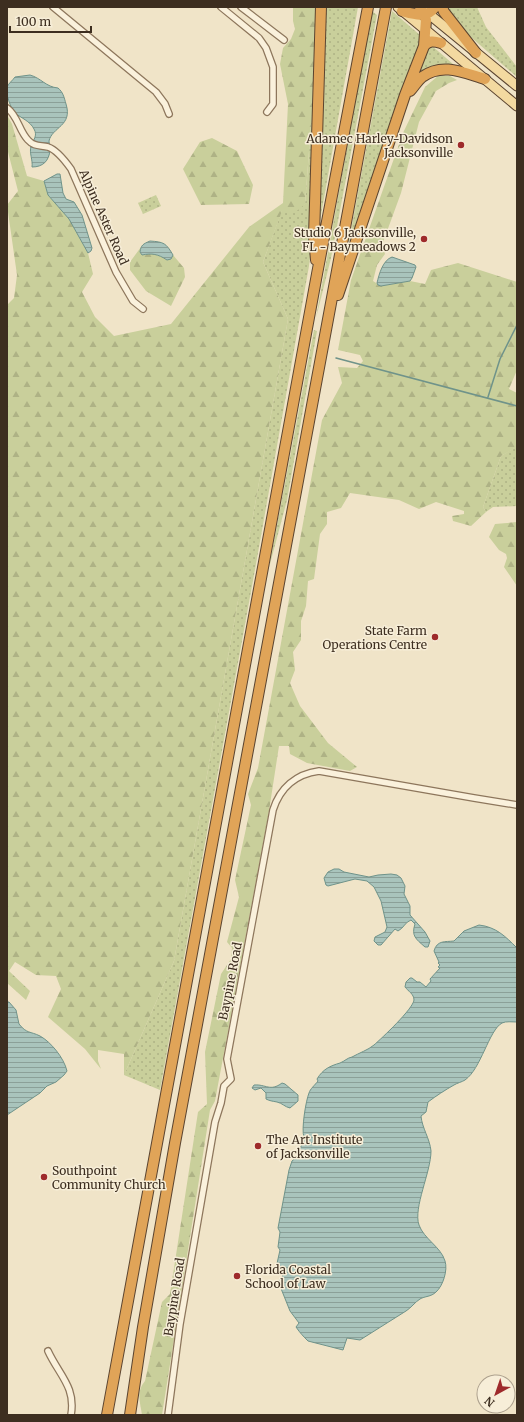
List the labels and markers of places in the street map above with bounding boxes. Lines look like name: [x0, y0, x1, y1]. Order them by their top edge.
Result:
place label: Adamec Harley-Davidson Jacksonville: [305, 131, 453, 160]
marker: Adamec Harley-Davidson Jacksonville: [456, 140, 466, 150]
place label: Studio 6 Jacksonville, FL - Baymeadows 2: [294, 225, 416, 254]
marker: Studio 6 Jacksonville, FL - Baymeadows 2: [419, 234, 429, 244]
place label: State Farm Operations Centre: [322, 623, 427, 652]
marker: State Farm Operations Centre: [430, 632, 440, 642]
place label: The Art Institute of Jacksonville: [266, 1132, 362, 1161]
marker: The Art Institute of Jacksonville: [253, 1141, 263, 1151]
place label: Southpoint Community Church: [52, 1163, 166, 1192]
marker: Southpoint Community Church: [39, 1172, 49, 1182]
place label: Florida Coastal School of Law: [245, 1262, 331, 1291]
marker: Florida Coastal School of Law: [232, 1271, 242, 1281]

